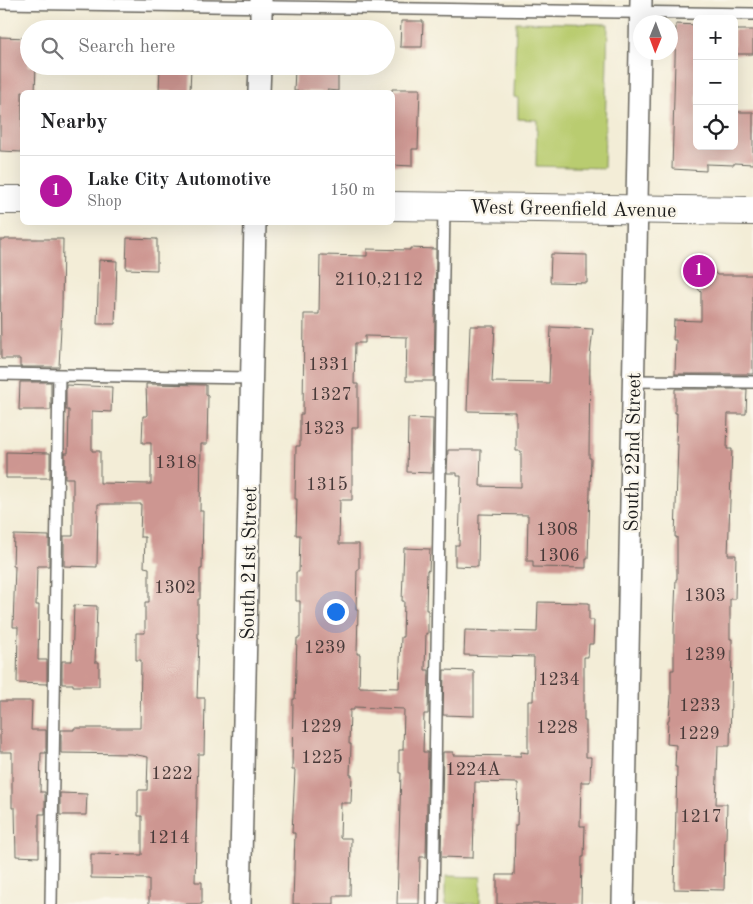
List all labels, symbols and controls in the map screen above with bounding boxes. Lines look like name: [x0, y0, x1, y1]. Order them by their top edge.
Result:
north arrow: [633, 15, 678, 60]
map controls: [693, 15, 738, 150]
button: +: [693, 15, 738, 60]
search box: [20, 20, 395, 75]
icon: search: [38, 34, 66, 62]
text: Search here: [78, 38, 175, 57]
button: −: [693, 60, 738, 105]
button: locate: [693, 105, 738, 150]
text: Nearby: [40, 112, 108, 133]
text: Lake City Automotive: [87, 171, 271, 190]
text: 1: [51, 183, 61, 199]
text: 150 m: [330, 183, 375, 199]
text: Shop: [87, 194, 122, 210]
street label: West Greenfield Avenue: [470, 198, 676, 222]
pin: 1: [683, 252, 715, 290]
house number: 2110,2112: [335, 271, 423, 289]
house number: 1331: [308, 356, 350, 374]
street label: South 22nd Street: [623, 372, 645, 532]
house number: 1327: [310, 386, 352, 404]
house number: 1323: [303, 420, 345, 438]
house number: 1318: [155, 454, 197, 472]
house number: 1315: [306, 476, 348, 494]
street label: South 21st Street: [239, 486, 261, 640]
house number: 1308: [536, 521, 578, 539]
house number: 1306: [538, 547, 580, 565]
house number: 1302: [154, 579, 196, 597]
house number: 1303: [684, 587, 726, 605]
your location: [323, 599, 349, 625]
house number: 1239: [304, 639, 346, 657]
house number: 1239: [684, 646, 726, 664]
house number: 1234: [538, 671, 580, 689]
house number: 1233: [679, 697, 721, 715]
house number: 1229: [300, 718, 342, 736]
house number: 1228: [536, 719, 578, 737]
house number: 1229: [678, 725, 720, 743]
house number: 1225: [301, 749, 343, 767]
house number: 1224A: [445, 761, 501, 779]
house number: 1222: [151, 765, 193, 783]
house number: 1217: [680, 808, 722, 826]
house number: 1214: [148, 829, 190, 847]

